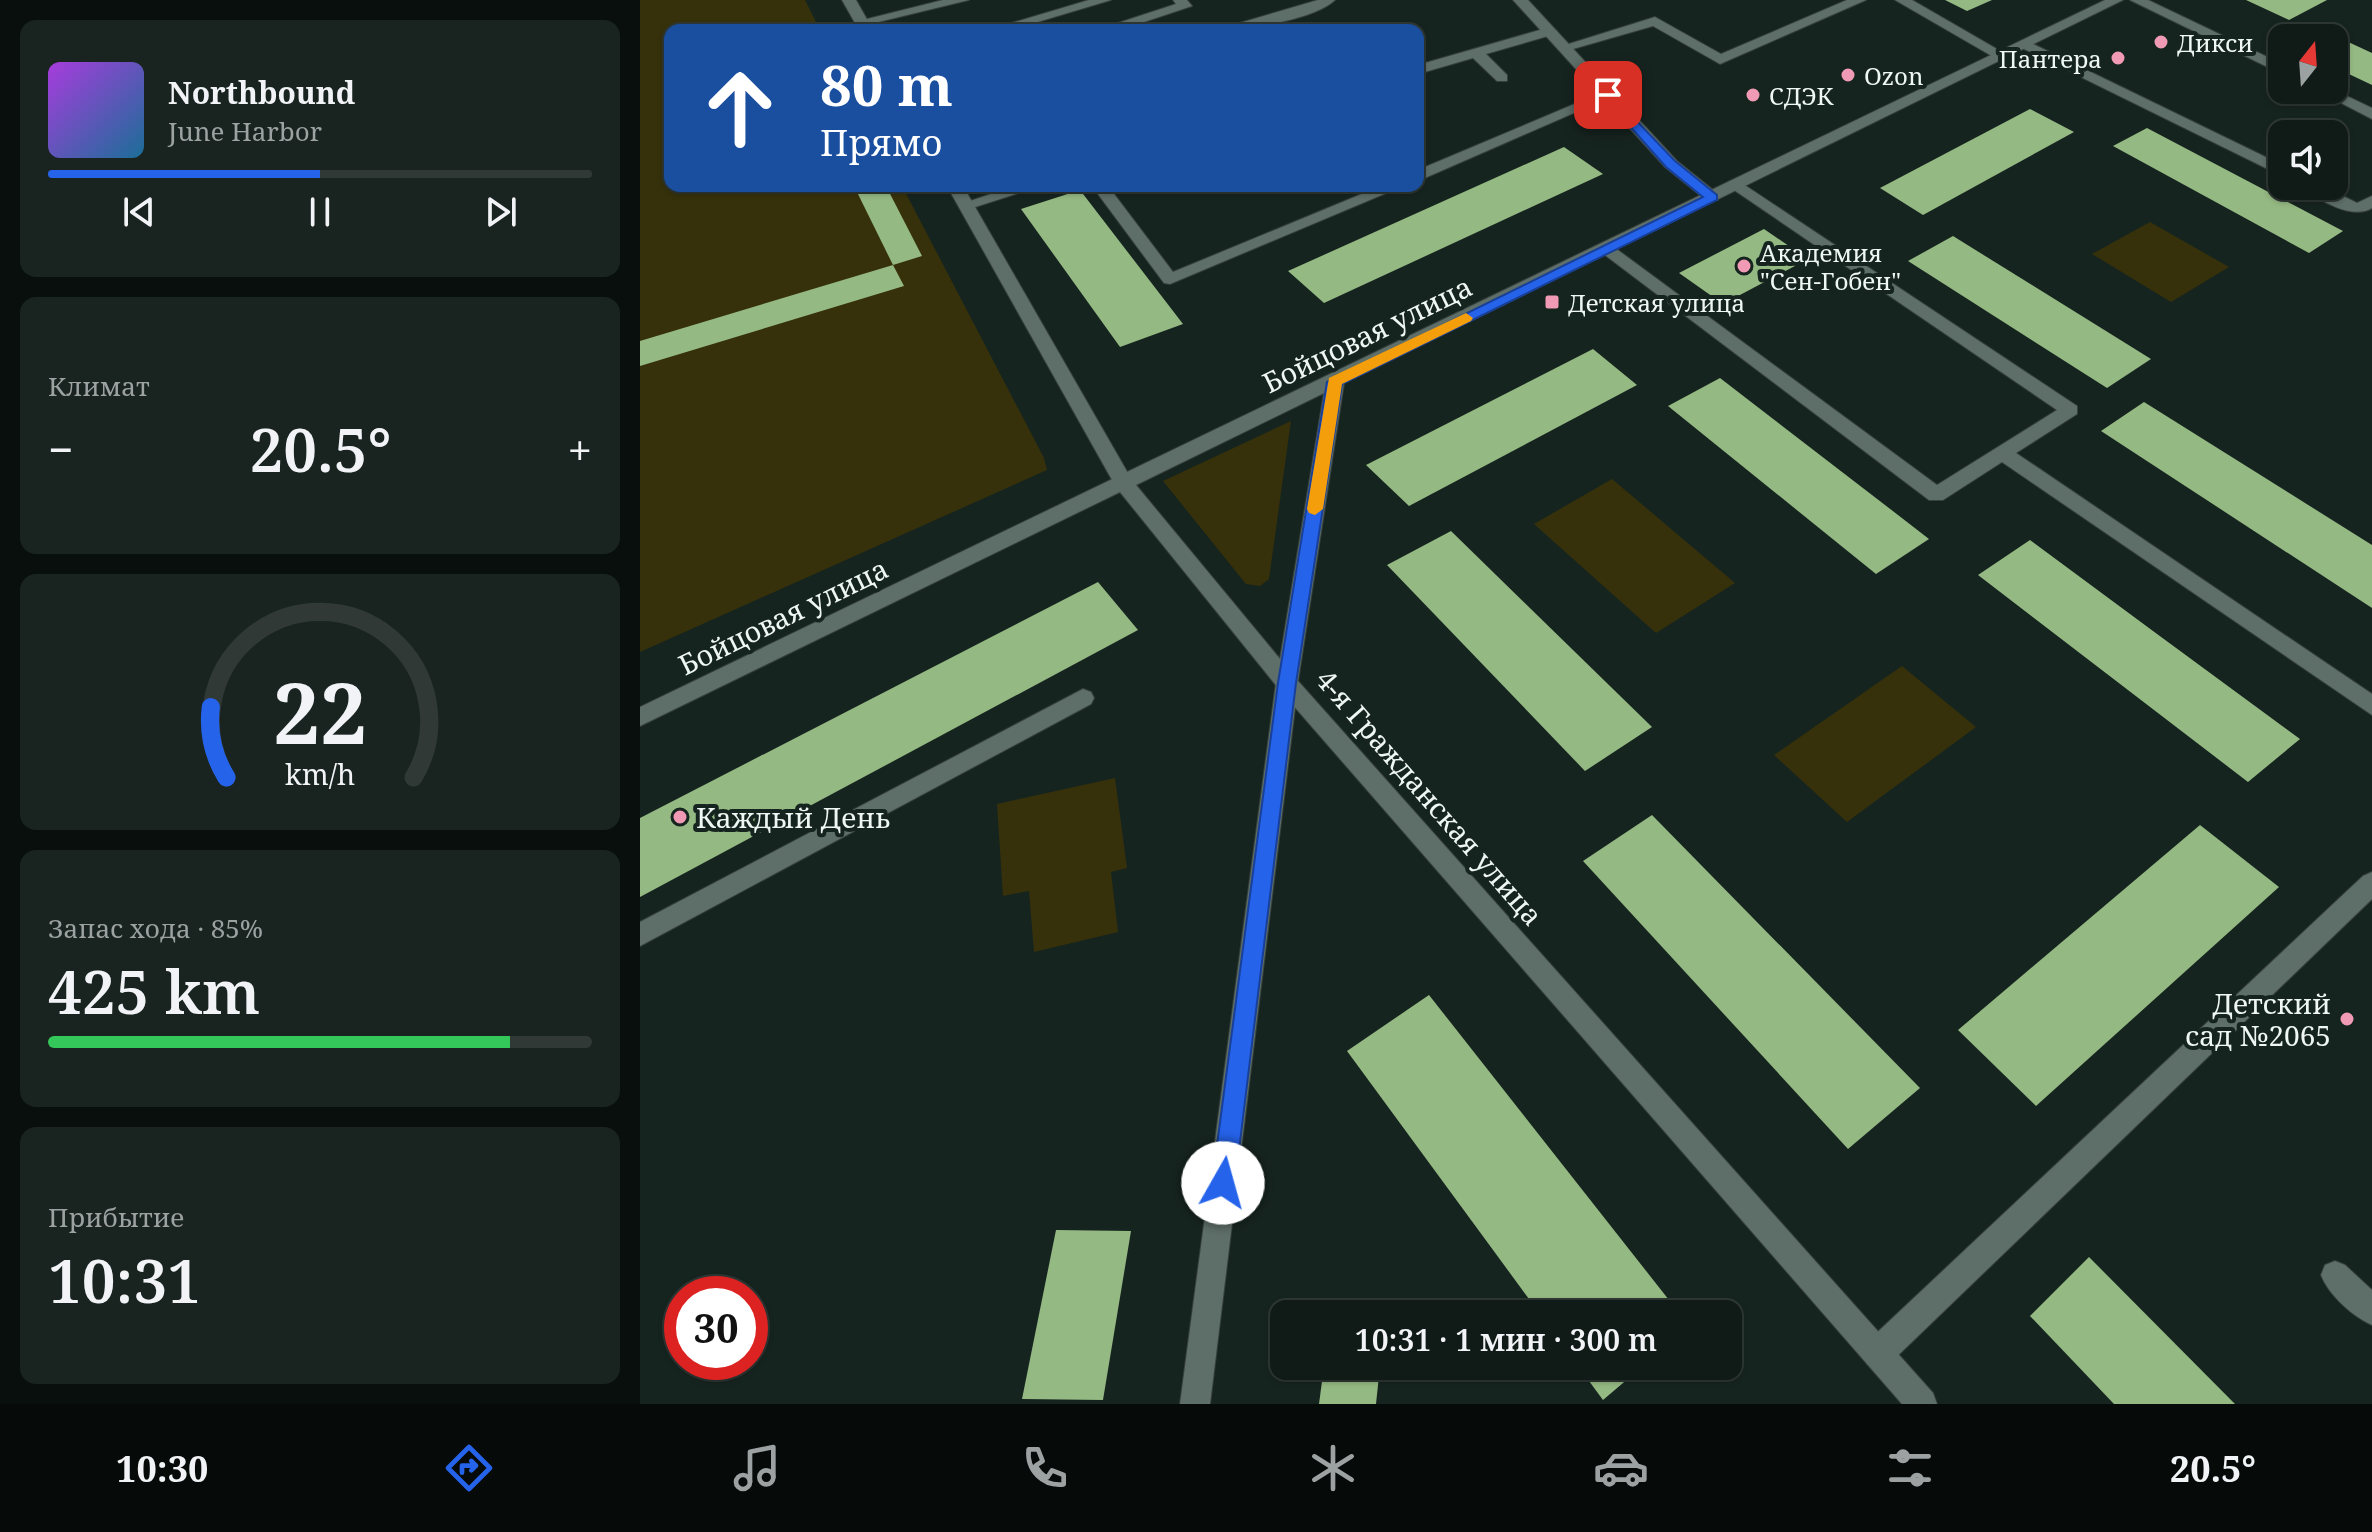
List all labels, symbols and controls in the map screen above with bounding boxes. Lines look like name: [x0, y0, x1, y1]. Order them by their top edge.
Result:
north arrow: [2268, 24, 2348, 104]
map controls: [2268, 24, 2348, 200]
place label: Дикси: [2177, 26, 2253, 59]
marker: Дикси: [2152, 33, 2170, 51]
place label: Пантера: [1999, 42, 2102, 75]
text: 80 m: [820, 46, 953, 122]
marker: Пантера: [2109, 49, 2127, 67]
icon: ahead: [688, 56, 792, 160]
place label: Ozon: [1864, 59, 1923, 92]
pin: [1574, 61, 1642, 129]
marker: Ozon: [1839, 66, 1857, 84]
text: Northbound: [168, 72, 355, 113]
icon: arrive: [1586, 73, 1630, 117]
place label: СДЭК: [1769, 79, 1835, 112]
marker: СДЭК: [1744, 86, 1762, 104]
text: June Harbor: [168, 113, 322, 149]
text: Прямо: [820, 118, 942, 167]
button: sound: [2268, 120, 2348, 200]
icon: previous: [117, 190, 161, 234]
icon: pause: [298, 190, 342, 234]
icon: next: [479, 190, 523, 234]
place label: Академия "Сен-Гобен": [1760, 236, 1901, 297]
marker: Академия "Сен-Гобен": [1735, 257, 1753, 275]
street label: Бойцовая улица: [1256, 267, 1478, 401]
place label: Детская улица: [1568, 286, 1745, 319]
marker: Детская улица: [1543, 293, 1561, 311]
text: Климат: [48, 368, 150, 404]
text: 20.5°: [249, 408, 391, 490]
text: −: [48, 419, 73, 479]
text: +: [567, 419, 592, 479]
street label: Бойцовая улица: [672, 549, 894, 683]
text: 22: [273, 655, 367, 768]
street label: 4-я Гражданская улица: [1308, 661, 1552, 933]
text: km/h: [285, 754, 355, 793]
place label: Каждый День: [696, 798, 890, 836]
marker: Каждый День: [671, 808, 689, 826]
text: Запас хода · 85%: [48, 910, 263, 946]
text: 425 km: [48, 950, 260, 1032]
place label: Детский сад №2065: [2185, 984, 2331, 1054]
marker: Детский сад №2065: [2338, 1010, 2356, 1028]
position arrow: [1181, 1141, 1265, 1225]
text: Прибытие: [48, 1199, 184, 1235]
text: 10:31: [48, 1239, 201, 1321]
speed limit sign: 30: [664, 1276, 768, 1380]
text: 10:31 · 1 мин · 300 m: [1355, 1319, 1657, 1360]
icon: directions: [441, 1440, 497, 1496]
icon: music: [729, 1440, 785, 1496]
icon: phone: [1017, 1440, 1073, 1496]
icon: climate: [1305, 1440, 1361, 1496]
icon: car: [1593, 1440, 1649, 1496]
icon: filters: [1882, 1440, 1938, 1496]
text: 10:30: [116, 1444, 208, 1493]
text: 20.5°: [2170, 1444, 2256, 1493]

